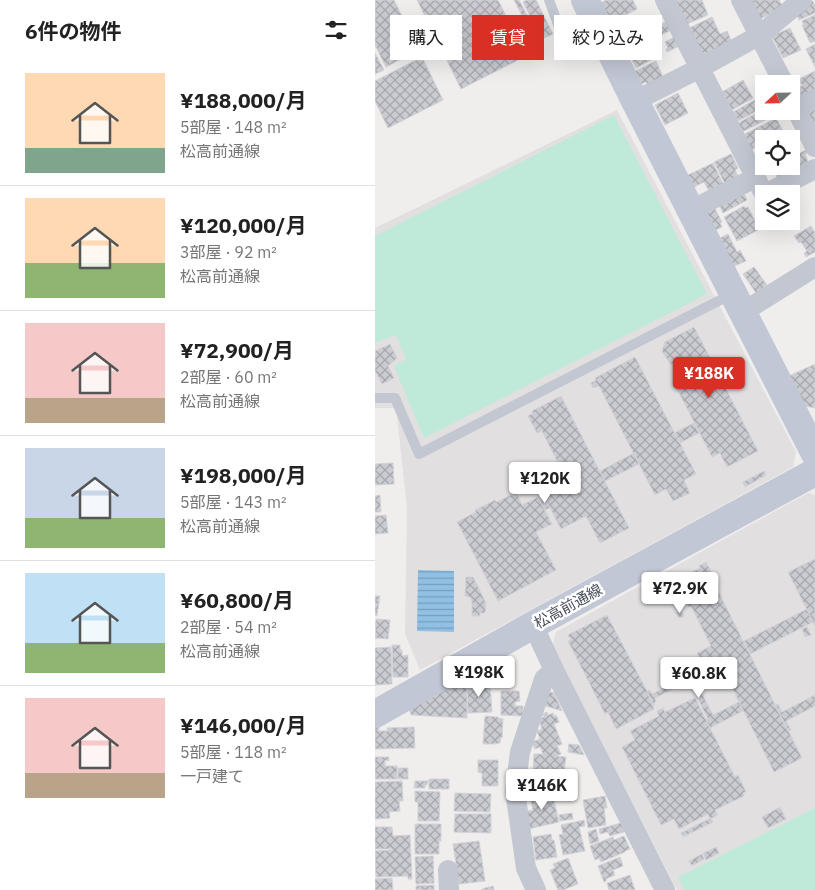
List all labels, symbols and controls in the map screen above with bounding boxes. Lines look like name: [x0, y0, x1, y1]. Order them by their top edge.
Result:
chip: 購入: [390, 15, 462, 60]
chip: 賃貸: [472, 15, 544, 60]
chip: 絞り込み: [554, 15, 662, 60]
icon: filters: [322, 16, 350, 44]
text: 6件の物件: [25, 17, 122, 45]
north arrow: [755, 75, 800, 120]
map controls: [755, 75, 800, 230]
text: ¥188,000/月: [180, 86, 306, 114]
icon: home: [65, 93, 125, 153]
text: 5部屋 · 148 m²: [180, 117, 286, 137]
button: locate: [755, 130, 800, 175]
text: 松高前通線: [180, 141, 260, 161]
button: layers: [755, 185, 800, 230]
text: ¥120,000/月: [180, 211, 306, 239]
icon: home: [65, 218, 125, 278]
text: 3部屋 · 92 m²: [180, 242, 277, 262]
text: 松高前通線: [180, 266, 260, 286]
text: ¥72,900/月: [180, 336, 294, 364]
icon: home: [65, 343, 125, 403]
pin: ¥188K: [674, 356, 744, 399]
text: ¥188K: [684, 363, 734, 383]
text: 2部屋 · 60 m²: [180, 367, 277, 387]
text: 松高前通線: [180, 391, 260, 411]
text: ¥198,000/月: [180, 461, 306, 489]
pin: ¥120K: [510, 462, 580, 504]
icon: home: [65, 468, 125, 528]
text: ¥120K: [520, 468, 570, 488]
text: 5部屋 · 143 m²: [180, 492, 286, 512]
text: 松高前通線: [180, 516, 260, 536]
pin: ¥72.9K: [639, 572, 721, 614]
text: ¥72.9K: [652, 578, 708, 598]
street label: 松高前通線: [531, 580, 605, 632]
text: ¥60,800/月: [180, 586, 294, 614]
icon: home: [65, 593, 125, 653]
text: 2部屋 · 54 m²: [180, 617, 277, 637]
text: 松高前通線: [180, 641, 260, 661]
pin: ¥198K: [444, 656, 514, 698]
pin: ¥60.8K: [658, 656, 740, 699]
text: ¥198K: [454, 662, 504, 682]
text: ¥60.8K: [671, 663, 727, 683]
text: ¥146,000/月: [180, 711, 306, 739]
icon: home: [65, 718, 125, 778]
text: 5部屋 · 118 m²: [180, 742, 286, 762]
text: 一戸建て: [180, 766, 244, 786]
pin: ¥146K: [507, 768, 577, 811]
text: ¥146K: [517, 775, 567, 795]

